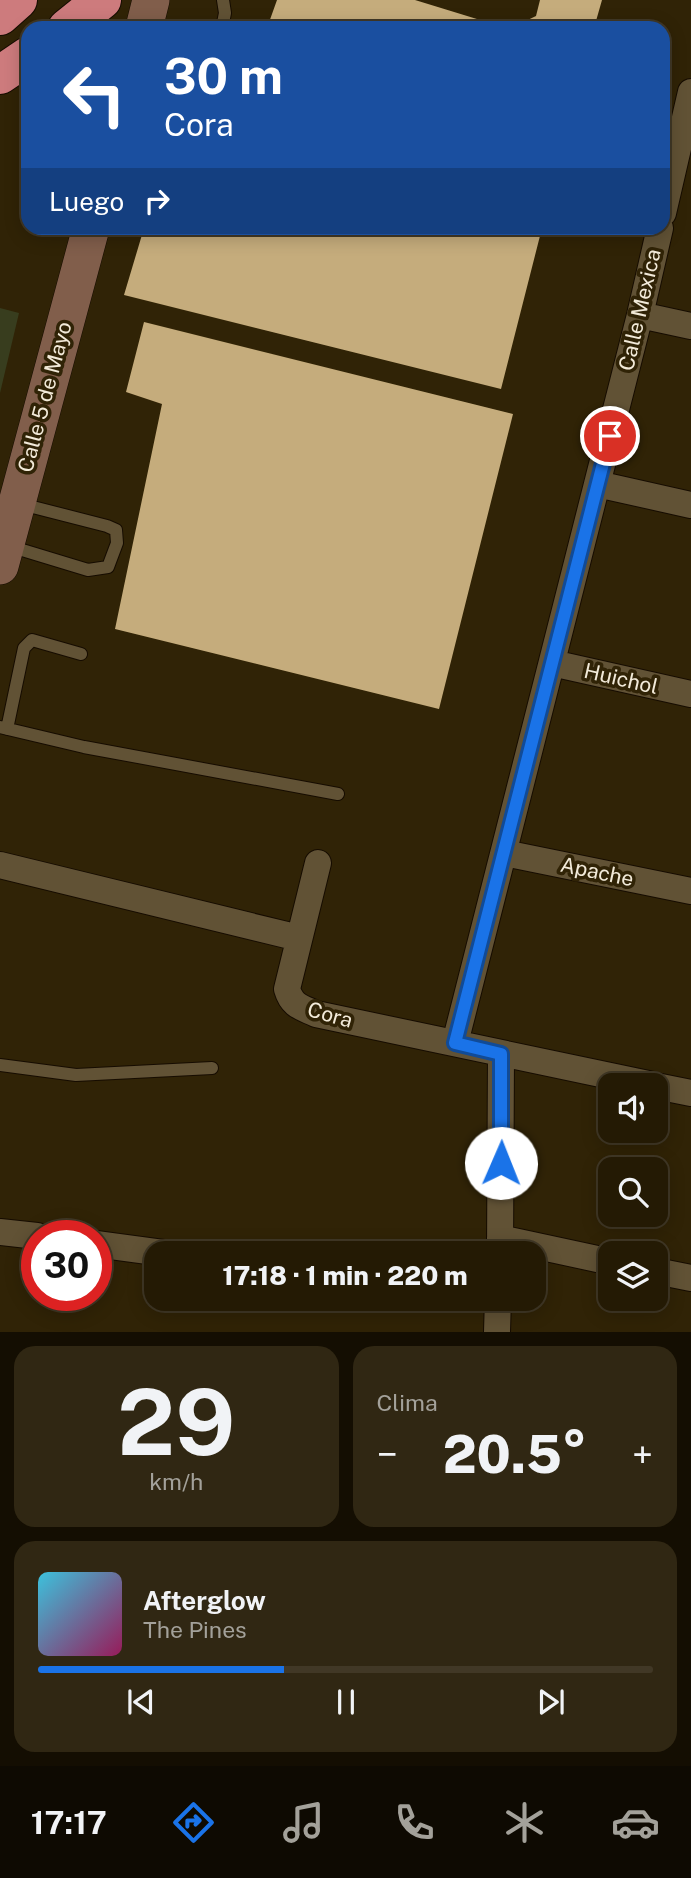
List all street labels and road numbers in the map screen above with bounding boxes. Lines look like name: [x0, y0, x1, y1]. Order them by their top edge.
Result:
street label: Calle Mexica: [613, 247, 666, 373]
street label: Calle 5 de Mayo: [12, 319, 77, 475]
street label: Huichol: [582, 658, 661, 699]
street label: Apache: [558, 852, 636, 891]
street label: Cora: [305, 996, 356, 1033]

